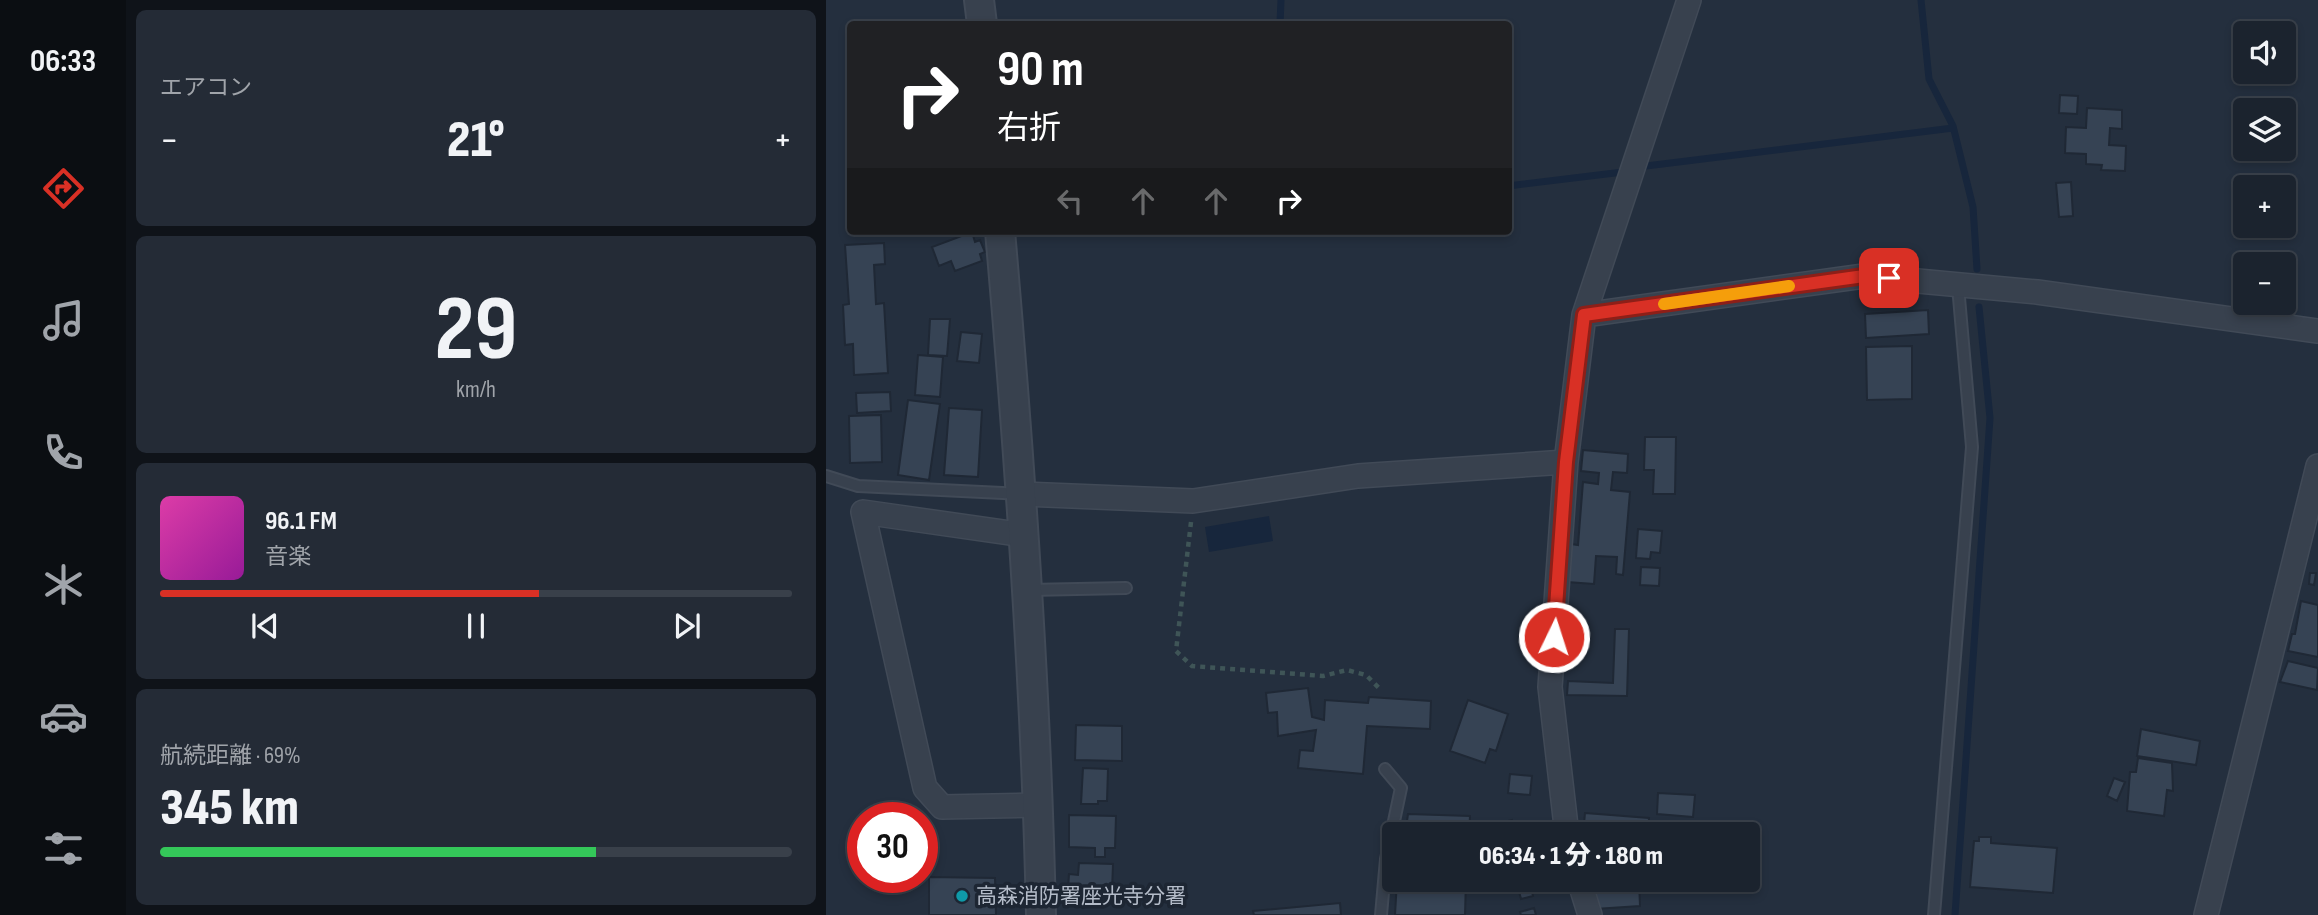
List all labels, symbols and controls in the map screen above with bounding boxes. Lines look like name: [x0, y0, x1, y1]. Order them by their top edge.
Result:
map controls: [2233, 21, 2296, 315]
button: sound: [2233, 21, 2296, 84]
text: 90 m: [997, 41, 1084, 100]
text: 06:33: [30, 42, 96, 81]
icon: right: [882, 49, 973, 140]
text: エアコン: [160, 74, 252, 102]
button: layers: [2233, 98, 2296, 161]
text: 21°: [447, 109, 505, 172]
text: 右折: [997, 109, 1061, 148]
text: −: [160, 118, 179, 163]
text: +: [773, 118, 792, 163]
icon: directions: [39, 164, 88, 213]
button: +: [2233, 175, 2296, 238]
icon: left: [1051, 182, 1089, 220]
icon: ahead: [1124, 182, 1162, 220]
icon: ahead: [1197, 182, 1235, 220]
icon: right: [1270, 182, 1308, 220]
pin: [1859, 248, 1919, 308]
button: −: [2233, 252, 2296, 315]
icon: arrive: [1870, 259, 1908, 297]
text: 29: [435, 276, 518, 385]
icon: music: [39, 296, 88, 345]
text: km/h: [456, 376, 496, 404]
icon: phone: [39, 428, 88, 477]
text: 96.1 FM: [265, 506, 337, 537]
text: 音楽: [265, 543, 311, 571]
icon: climate: [39, 560, 88, 609]
position arrow: [1517, 600, 1591, 674]
icon: previous: [246, 607, 284, 645]
icon: pause: [457, 607, 495, 645]
icon: next: [668, 607, 706, 645]
icon: car: [39, 692, 88, 741]
text: 航続距離 · 69%: [160, 742, 301, 770]
text: 345 km: [160, 777, 299, 840]
speed limit sign: 30: [847, 802, 938, 893]
icon: filters: [39, 824, 88, 873]
text: 06:34 · 1 分 · 180 m: [1479, 841, 1663, 872]
place label: 高森消防署座光寺分署: [976, 884, 1186, 909]
marker: 高森消防署座光寺分署: [954, 888, 970, 904]

